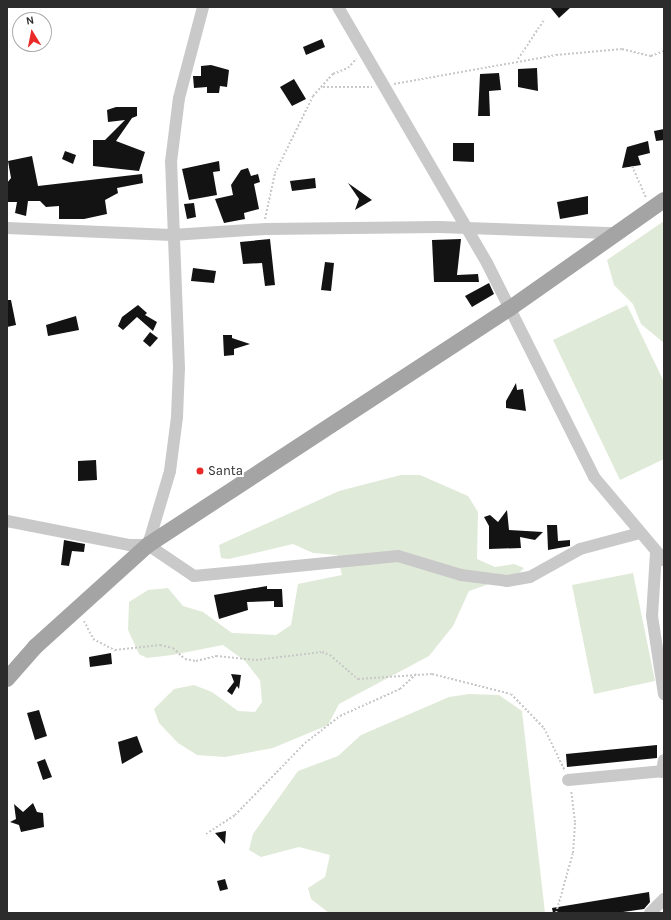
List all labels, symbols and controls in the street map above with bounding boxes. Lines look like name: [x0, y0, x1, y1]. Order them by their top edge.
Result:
north arrow: [12, 12, 52, 52]
text: N: [25, 14, 35, 28]
place label: Santa: [208, 463, 243, 479]
marker: Santa: [195, 466, 205, 476]

